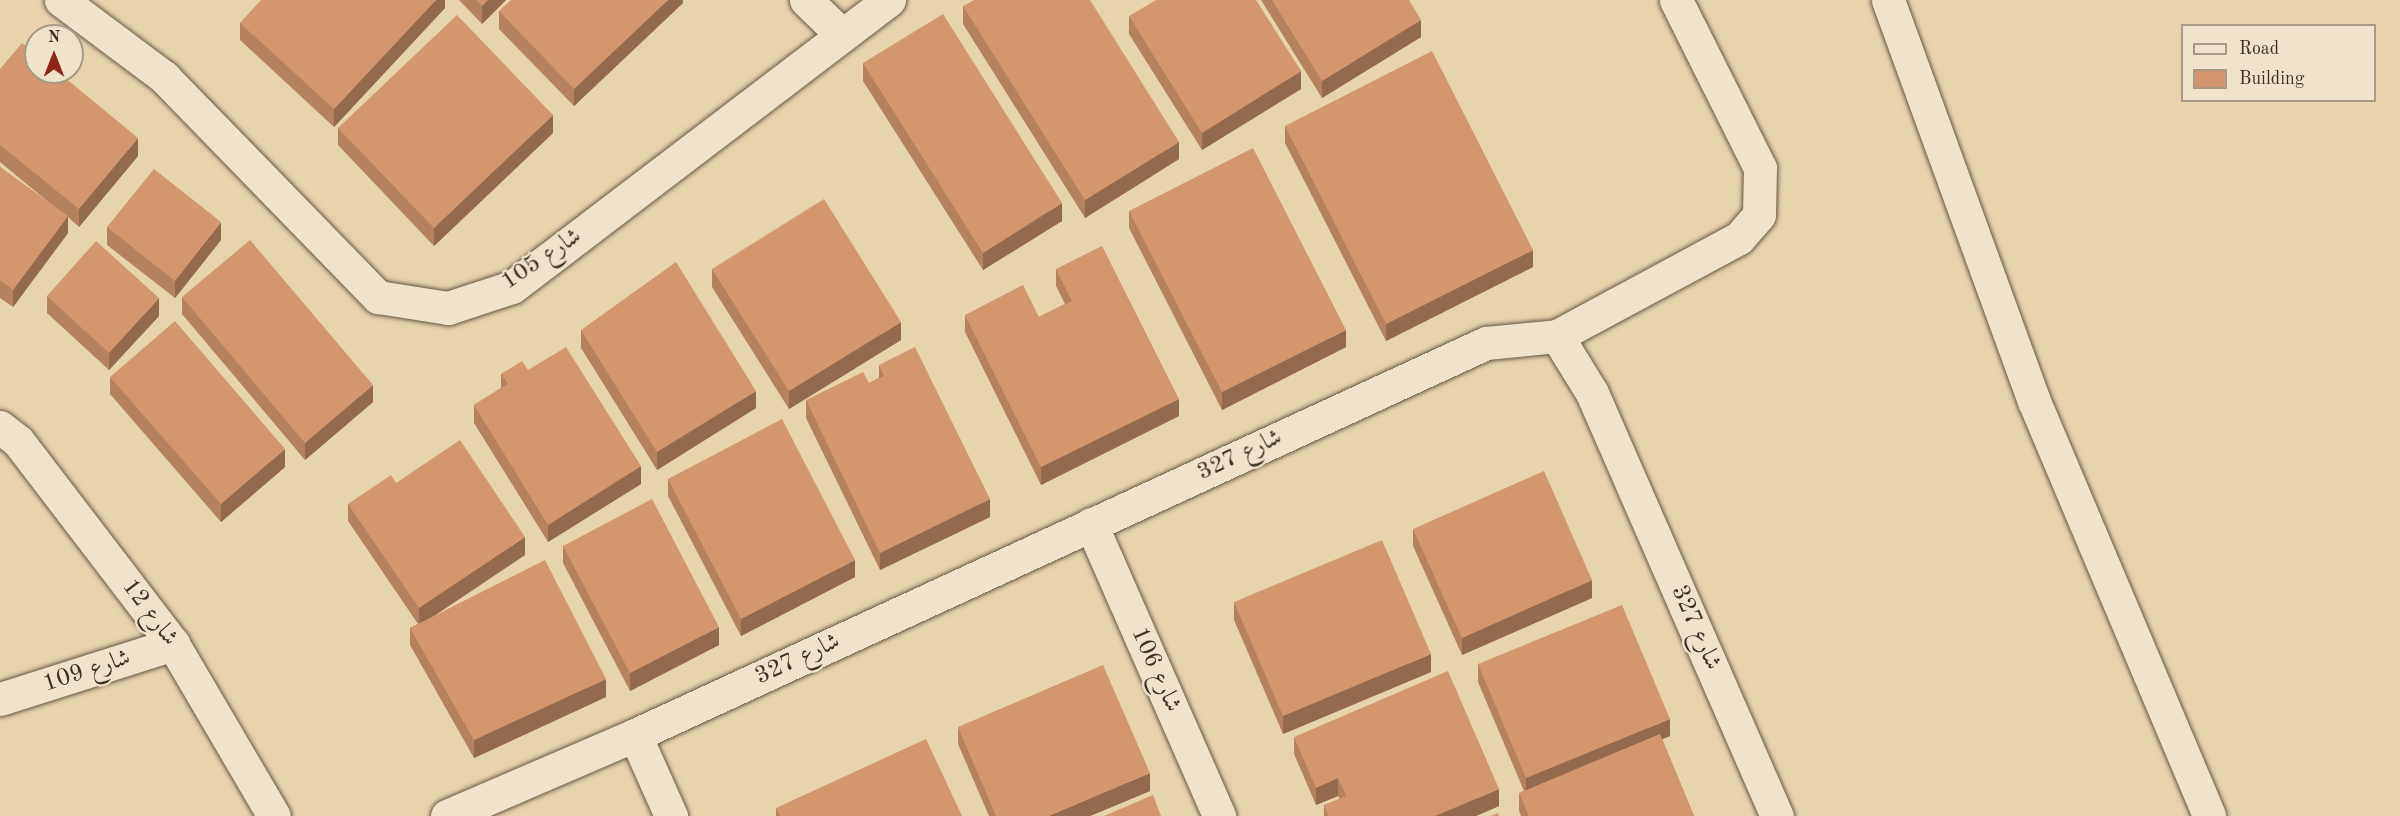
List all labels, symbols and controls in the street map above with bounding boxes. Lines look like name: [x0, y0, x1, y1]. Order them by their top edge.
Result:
north arrow: [24, 24, 84, 84]
legend: [2181, 24, 2376, 102]
text: N: [48, 30, 60, 46]
text: Road: [2239, 40, 2279, 58]
text: Building: [2239, 70, 2304, 88]
street label: شارع 105: [497, 223, 587, 297]
street label: شارع 327: [1193, 424, 1287, 488]
street label: شارع 12: [115, 574, 183, 652]
street label: شارع 327: [1664, 581, 1726, 675]
street label: شارع 106: [1124, 623, 1186, 717]
street label: شارع 327: [751, 628, 845, 692]
street label: شارع 109: [40, 644, 134, 700]

